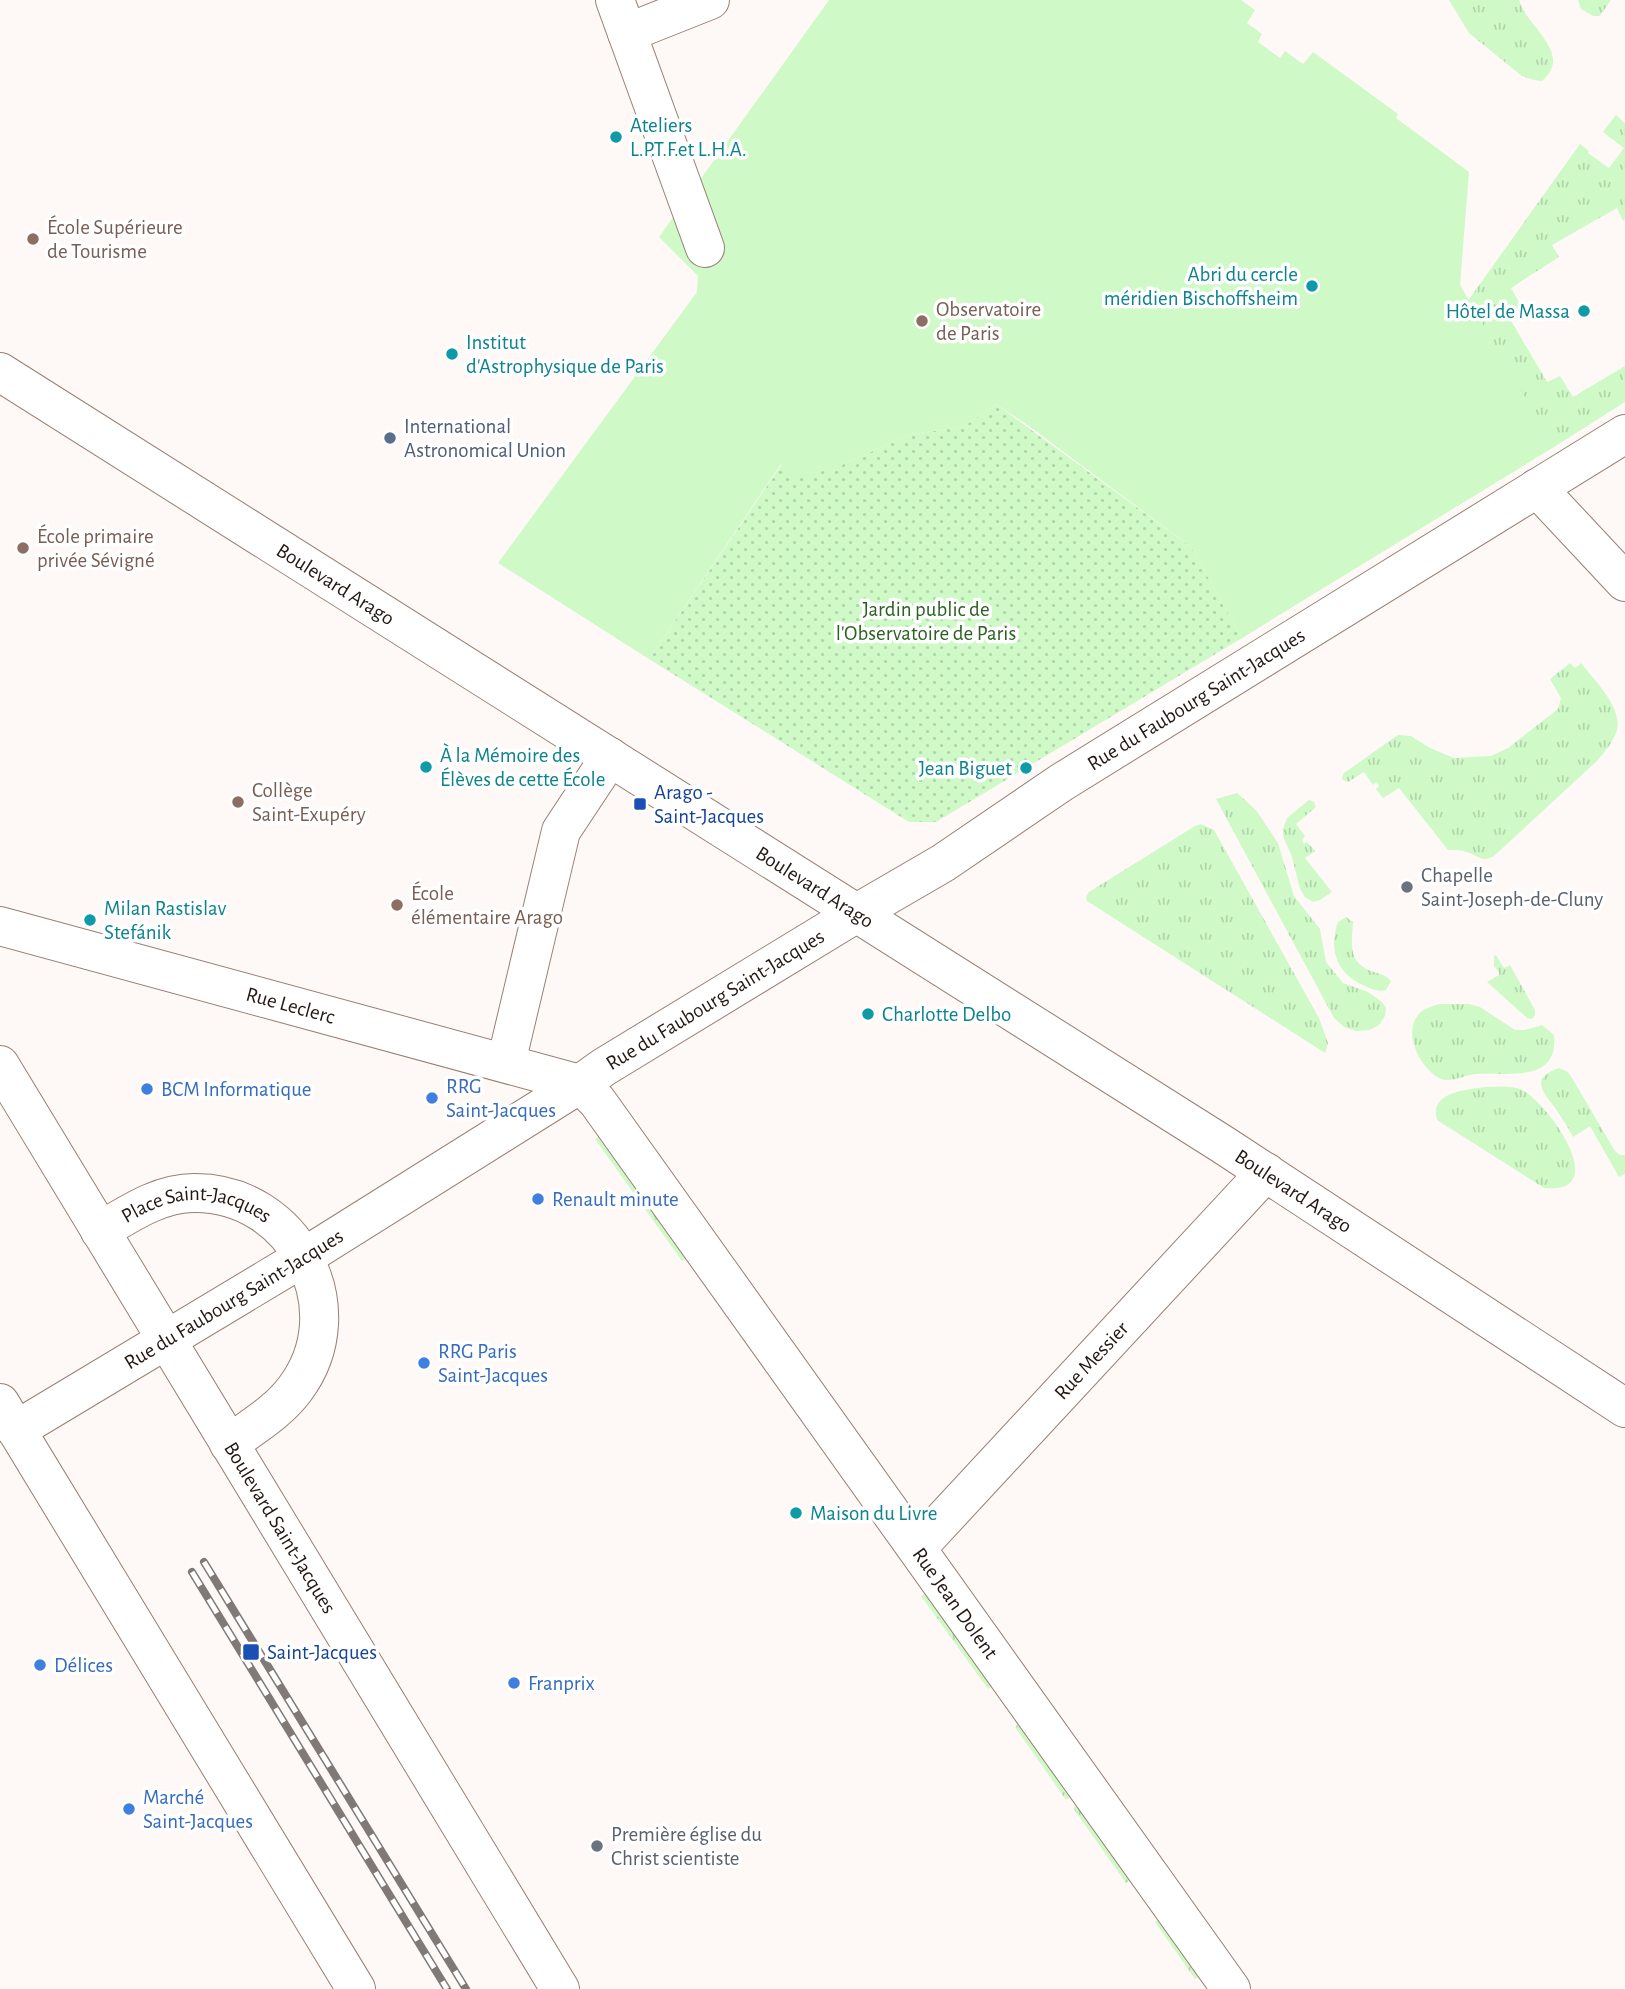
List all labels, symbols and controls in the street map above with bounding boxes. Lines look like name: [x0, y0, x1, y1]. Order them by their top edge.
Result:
place label: Ateliers L.P.T.F.et L.H.A.: [630, 115, 747, 160]
marker: Ateliers L.P.T.F.et L.H.A.: [608, 129, 624, 145]
place label: École Supérieure de Tourisme: [47, 215, 183, 262]
marker: École Supérieure de Tourisme: [25, 231, 41, 247]
place label: Abri du cercle méridien Bischoffsheim: [1104, 264, 1298, 309]
marker: Abri du cercle méridien Bischoffsheim: [1304, 278, 1320, 294]
place label: Observatoire de Paris: [936, 299, 1041, 344]
place label: Hôtel de Massa: [1446, 301, 1570, 322]
marker: Hôtel de Massa: [1576, 303, 1592, 319]
marker: Observatoire de Paris: [914, 313, 930, 329]
place label: Institut d'Astrophysique de Paris: [466, 332, 664, 377]
marker: Institut d'Astrophysique de Paris: [444, 346, 460, 362]
place label: International Astronomical Union: [404, 416, 566, 461]
marker: International Astronomical Union: [382, 430, 398, 446]
place label: École primaire privée Sévigné: [37, 524, 155, 571]
street label: Boulevard Arago: [273, 539, 398, 629]
marker: École primaire privée Sévigné: [15, 540, 31, 556]
park label: Jardin public de l'Observatoire de Paris: [836, 599, 1016, 644]
street label: Rue du Faubourg Saint-Jacques: [1084, 624, 1308, 774]
place label: À la Mémoire des Élèves de cette École: [440, 743, 605, 790]
place label: Jean Biguet: [919, 758, 1012, 779]
marker: À la Mémoire des Élèves de cette École: [418, 759, 434, 775]
marker: Jean Biguet: [1018, 760, 1034, 776]
place label: Collège Saint-Exupéry: [252, 780, 366, 825]
place label: Arago - Saint-Jacques: [654, 782, 764, 827]
marker: Collège Saint-Exupéry: [230, 794, 246, 810]
marker: Arago - Saint-Jacques: [632, 796, 648, 812]
street label: Boulevard Arago: [752, 842, 878, 932]
place label: Chapelle Saint-Joseph-de-Cluny: [1421, 865, 1603, 910]
marker: Chapelle Saint-Joseph-de-Cluny: [1399, 879, 1415, 895]
place label: École élémentaire Arago: [411, 881, 563, 928]
marker: École élémentaire Arago: [389, 897, 405, 913]
place label: Milan Rastislav Stefánik: [104, 898, 227, 943]
marker: Milan Rastislav Stefánik: [82, 912, 98, 928]
street label: Rue du Faubourg Saint-Jacques: [602, 925, 828, 1074]
street label: Rue Leclerc: [244, 983, 337, 1027]
place label: Charlotte Delbo: [882, 1004, 1011, 1025]
marker: Charlotte Delbo: [860, 1006, 876, 1022]
place label: RRG Saint-Jacques: [446, 1076, 556, 1121]
place label: BCM Informatique: [161, 1079, 312, 1100]
marker: BCM Informatique: [139, 1081, 155, 1097]
marker: RRG Saint-Jacques: [424, 1090, 440, 1106]
street label: Boulevard Arago: [1231, 1145, 1356, 1237]
text: Place Saint-Jacques: [117, 1182, 276, 1227]
place label: Renault minute: [552, 1189, 679, 1210]
marker: Renault minute: [530, 1191, 546, 1207]
street label: Place Saint-Jacques: [117, 1210, 275, 1238]
street label: Rue du Faubourg Saint-Jacques: [121, 1225, 347, 1373]
street label: Rue Messier: [1050, 1317, 1132, 1403]
place label: RRG Paris Saint-Jacques: [438, 1341, 548, 1386]
marker: RRG Paris Saint-Jacques: [416, 1355, 432, 1371]
street label: Boulevard Saint-Jacques: [221, 1438, 340, 1617]
place label: Maison du Livre: [810, 1503, 938, 1524]
marker: Maison du Livre: [788, 1505, 804, 1521]
street label: Rue Jean Dolent: [909, 1544, 1002, 1663]
marker: Saint-Jacques: [241, 1642, 261, 1662]
place label: Saint-Jacques: [267, 1642, 377, 1663]
place label: Délices: [54, 1655, 113, 1676]
marker: Délices: [32, 1657, 48, 1673]
place label: Franprix: [528, 1673, 595, 1694]
marker: Franprix: [506, 1675, 522, 1691]
place label: Marché Saint-Jacques: [143, 1787, 253, 1832]
marker: Marché Saint-Jacques: [121, 1801, 137, 1817]
place label: Première église du Christ scientiste: [611, 1824, 762, 1869]
marker: Première église du Christ scientiste: [589, 1838, 605, 1854]

